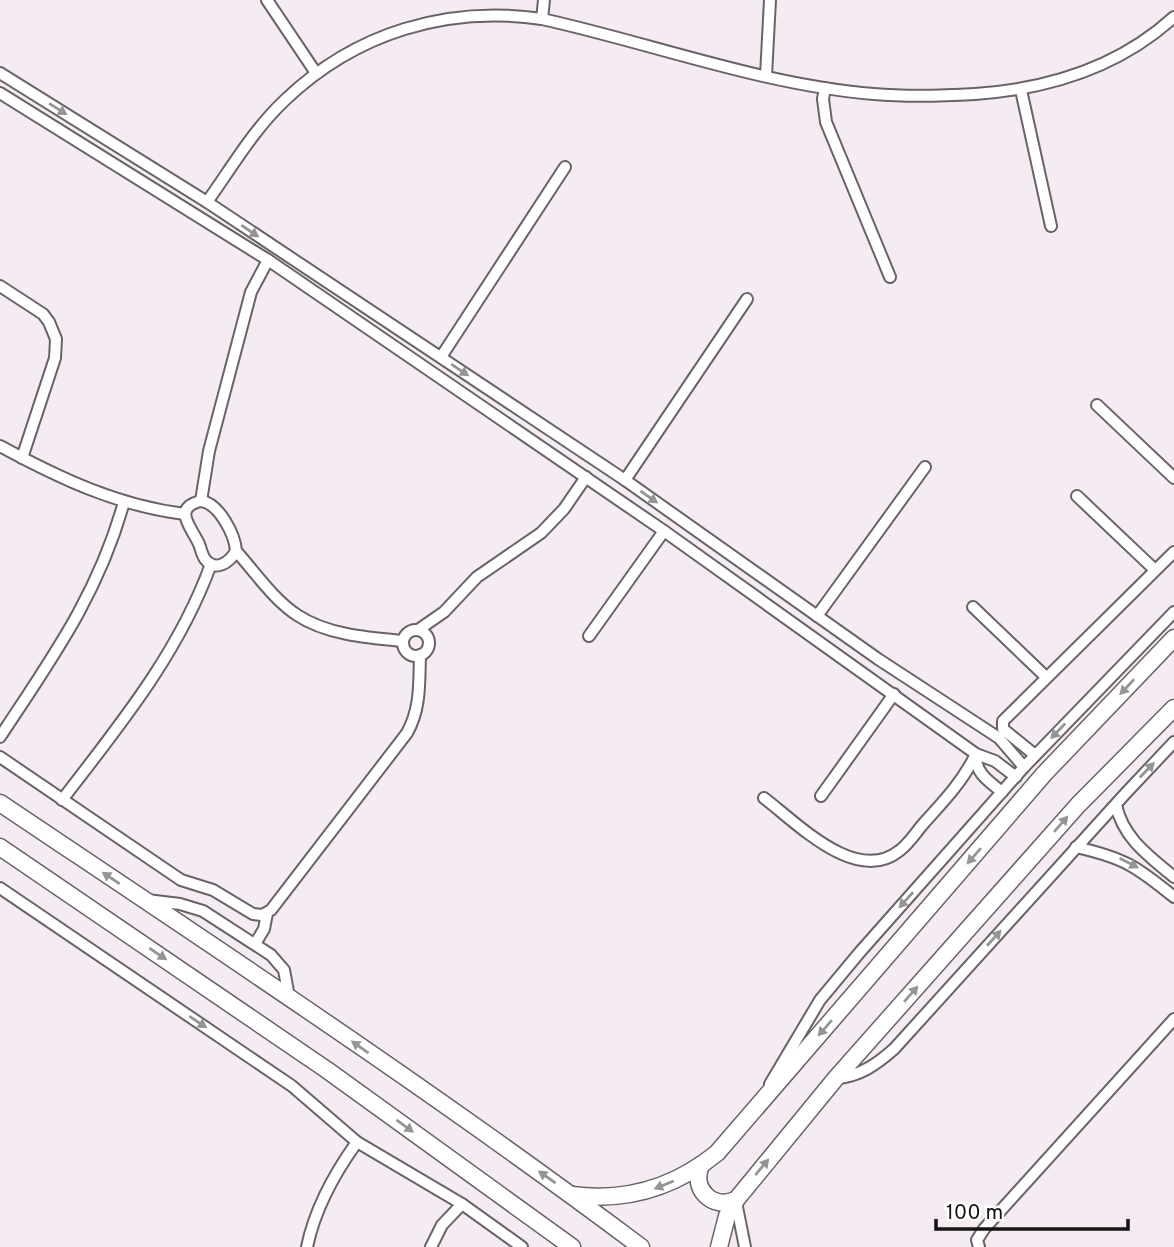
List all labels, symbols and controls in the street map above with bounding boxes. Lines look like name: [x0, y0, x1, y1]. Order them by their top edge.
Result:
one-way arrow: [48, 103, 68, 116]
one-way arrow: [241, 224, 260, 237]
one-way arrow: [451, 363, 469, 377]
one-way arrow: [640, 490, 658, 504]
one-way arrow: [1119, 678, 1135, 695]
one-way arrow: [1051, 722, 1067, 739]
one-way arrow: [1139, 762, 1155, 779]
one-way arrow: [1053, 815, 1069, 833]
one-way arrow: [966, 847, 982, 865]
one-way arrow: [1119, 858, 1139, 869]
one-way arrow: [102, 871, 121, 884]
one-way arrow: [898, 891, 914, 909]
one-way arrow: [986, 929, 1002, 947]
one-way arrow: [148, 947, 167, 960]
one-way arrow: [902, 986, 918, 1003]
one-way arrow: [189, 1015, 208, 1028]
one-way arrow: [817, 1019, 833, 1037]
one-way arrow: [351, 1040, 369, 1054]
one-way arrow: [396, 1119, 414, 1133]
one-way arrow: [754, 1158, 769, 1175]
one-way arrow: [538, 1170, 556, 1184]
one-way arrow: [654, 1180, 675, 1191]
scale bar: [936, 1188, 1128, 1232]
text: 100 m: [946, 1200, 1003, 1227]

